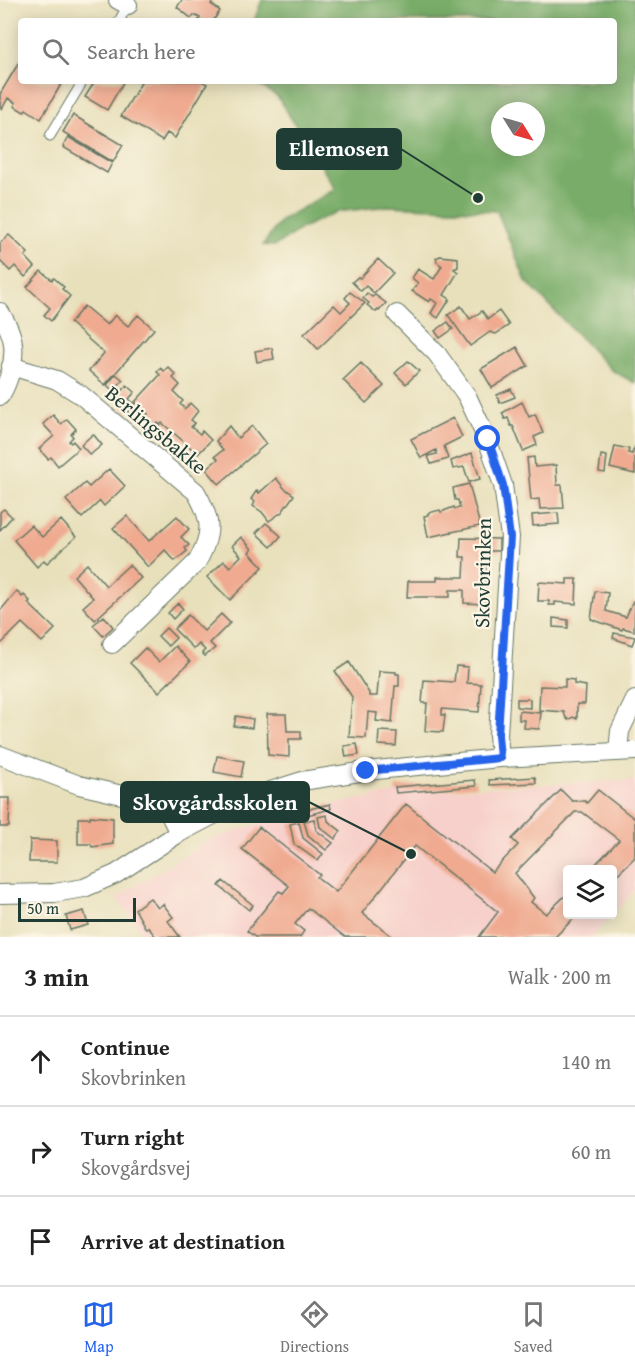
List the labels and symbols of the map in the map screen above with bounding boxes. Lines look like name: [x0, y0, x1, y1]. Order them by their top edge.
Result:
north arrow: [491, 102, 545, 156]
callout: Ellemosen: [277, 129, 401, 169]
text: Ellemosen: [289, 132, 389, 164]
street label: Berlingsbakke: [99, 378, 214, 482]
route start: [474, 425, 500, 451]
street label: Skovbrinken: [466, 517, 499, 628]
route end: [352, 757, 378, 783]
callout: Skovgårdsskolen: [121, 782, 309, 822]
text: Skovgårdsskolen: [133, 786, 297, 818]
scale bar: [18, 895, 136, 922]

